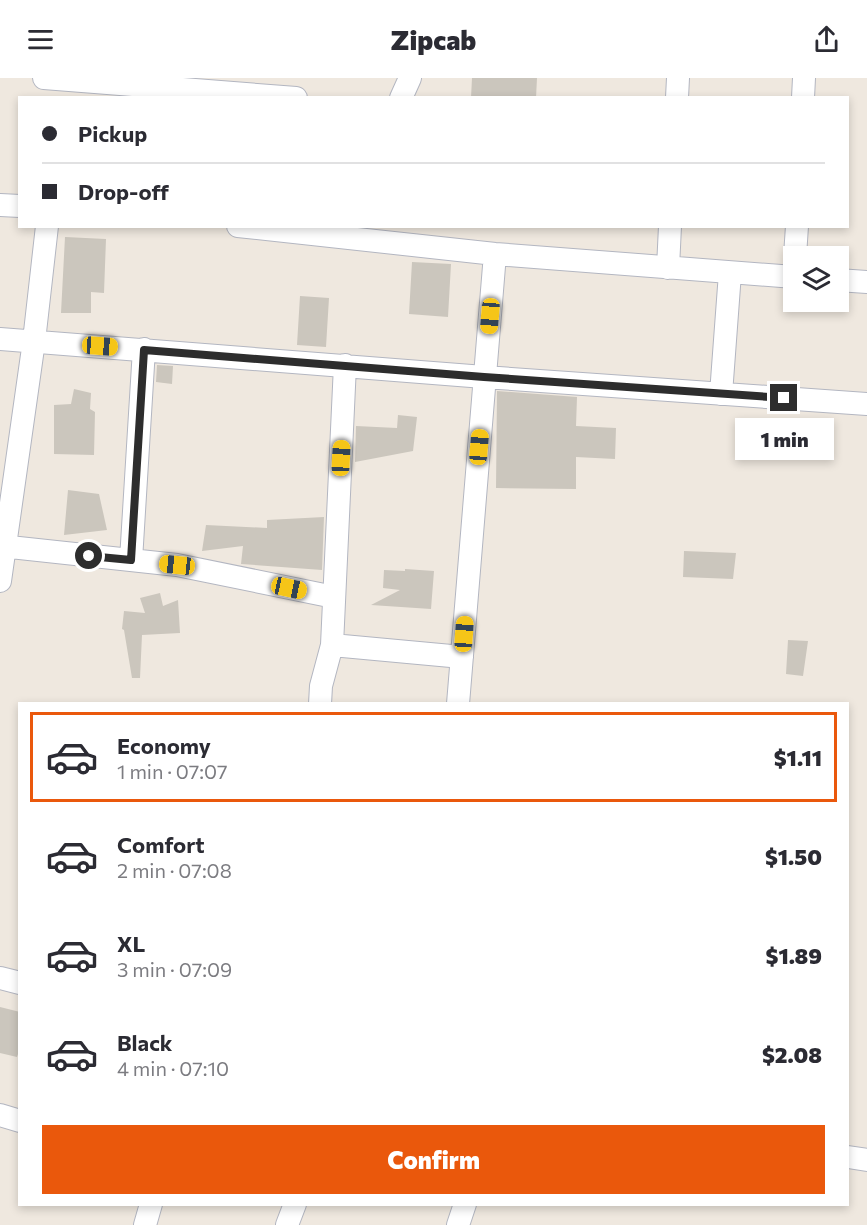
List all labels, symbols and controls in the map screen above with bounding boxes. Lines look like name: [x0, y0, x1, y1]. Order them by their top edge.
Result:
icon: menu: [24, 23, 57, 56]
text: Zipcab: [391, 23, 476, 56]
icon: share: [810, 23, 843, 56]
text: Pickup: [78, 120, 147, 147]
text: Drop-off: [78, 178, 169, 205]
map controls: [783, 246, 849, 312]
button: layers: [783, 246, 849, 312]
car: [479, 297, 501, 335]
car: [81, 336, 119, 356]
route end: [770, 384, 797, 411]
callout: 1 min: [734, 419, 834, 461]
text: 1 min: [760, 427, 809, 451]
car: [468, 428, 490, 466]
car: [331, 440, 351, 476]
route start: [75, 542, 102, 569]
car: [158, 554, 196, 576]
car: [270, 575, 308, 601]
car: [454, 615, 474, 653]
icon: car: [45, 730, 99, 784]
text: Economy: [117, 732, 211, 759]
text: $1.11: [774, 744, 822, 771]
text: 1 min · 07:07: [117, 759, 228, 783]
icon: car: [45, 829, 99, 883]
text: Comfort: [117, 831, 205, 858]
text: $1.50: [765, 843, 822, 870]
text: 2 min · 07:08: [117, 858, 232, 882]
icon: car: [45, 928, 99, 982]
text: XL: [117, 930, 145, 957]
text: $1.89: [766, 942, 822, 969]
text: 3 min · 07:09: [117, 957, 232, 981]
icon: car: [45, 1027, 99, 1081]
text: Black: [117, 1029, 172, 1056]
text: $2.08: [762, 1041, 822, 1068]
text: 4 min · 07:10: [117, 1056, 229, 1080]
button: Confirm: [42, 1125, 825, 1194]

